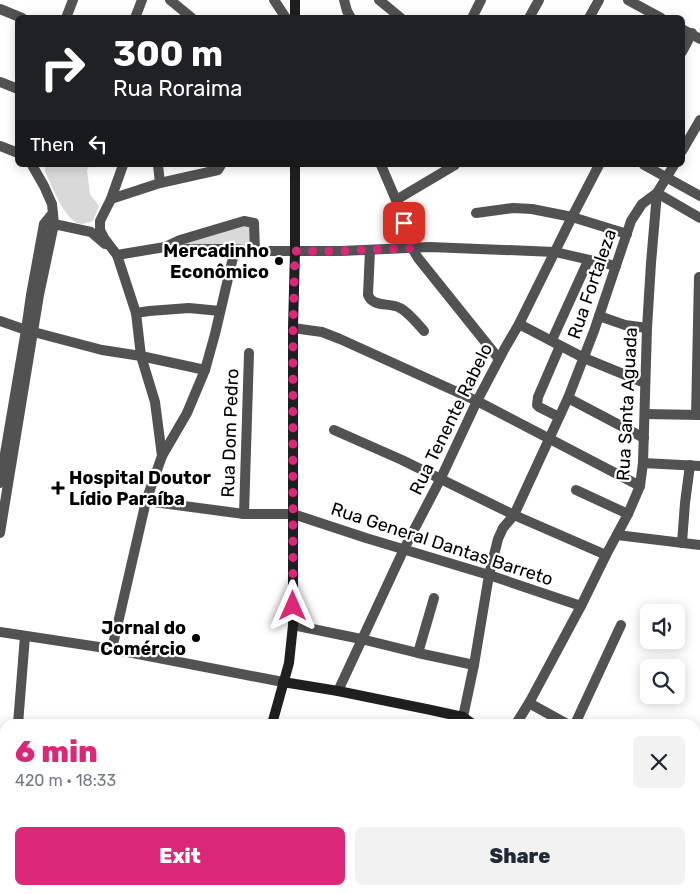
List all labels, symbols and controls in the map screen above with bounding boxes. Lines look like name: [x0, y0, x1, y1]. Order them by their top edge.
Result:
text: 300 m: [113, 33, 223, 75]
icon: right: [30, 35, 95, 100]
text: Rua Roraima: [113, 75, 242, 102]
icon: left: [84, 130, 112, 158]
text: Then: [30, 133, 74, 156]
pin: [383, 202, 425, 244]
icon: arrive: [390, 209, 418, 237]
street label: Rua Fortaleza: [563, 226, 621, 342]
place label: Mercadinho Econômico: [163, 240, 269, 283]
marker: Mercadinho Econômico: [273, 255, 285, 267]
street label: Rua Santa Aguada: [612, 327, 642, 481]
street label: Rua Tenente Rabelo: [405, 340, 497, 498]
street label: Rua Dom Pedro: [217, 368, 243, 498]
place label: Hospital Doutor Lídio Paraíba: [69, 467, 211, 510]
marker: Hospital Doutor Lídio Paraíba: [51, 481, 65, 495]
street label: Rua General Dantas Barreto: [328, 498, 556, 590]
position arrow: [266, 579, 318, 631]
map controls: [640, 604, 685, 704]
button: sound: [640, 604, 685, 649]
place label: Jornal do Comércio: [100, 617, 186, 660]
marker: Jornal do Comércio: [190, 632, 202, 644]
button: search: [640, 659, 685, 704]
text: 6 min: [15, 734, 98, 770]
button: close: [633, 736, 685, 788]
text: 420 m · 18:33: [15, 771, 116, 790]
button: Exit: [15, 827, 345, 885]
button: Share: [355, 827, 685, 885]

